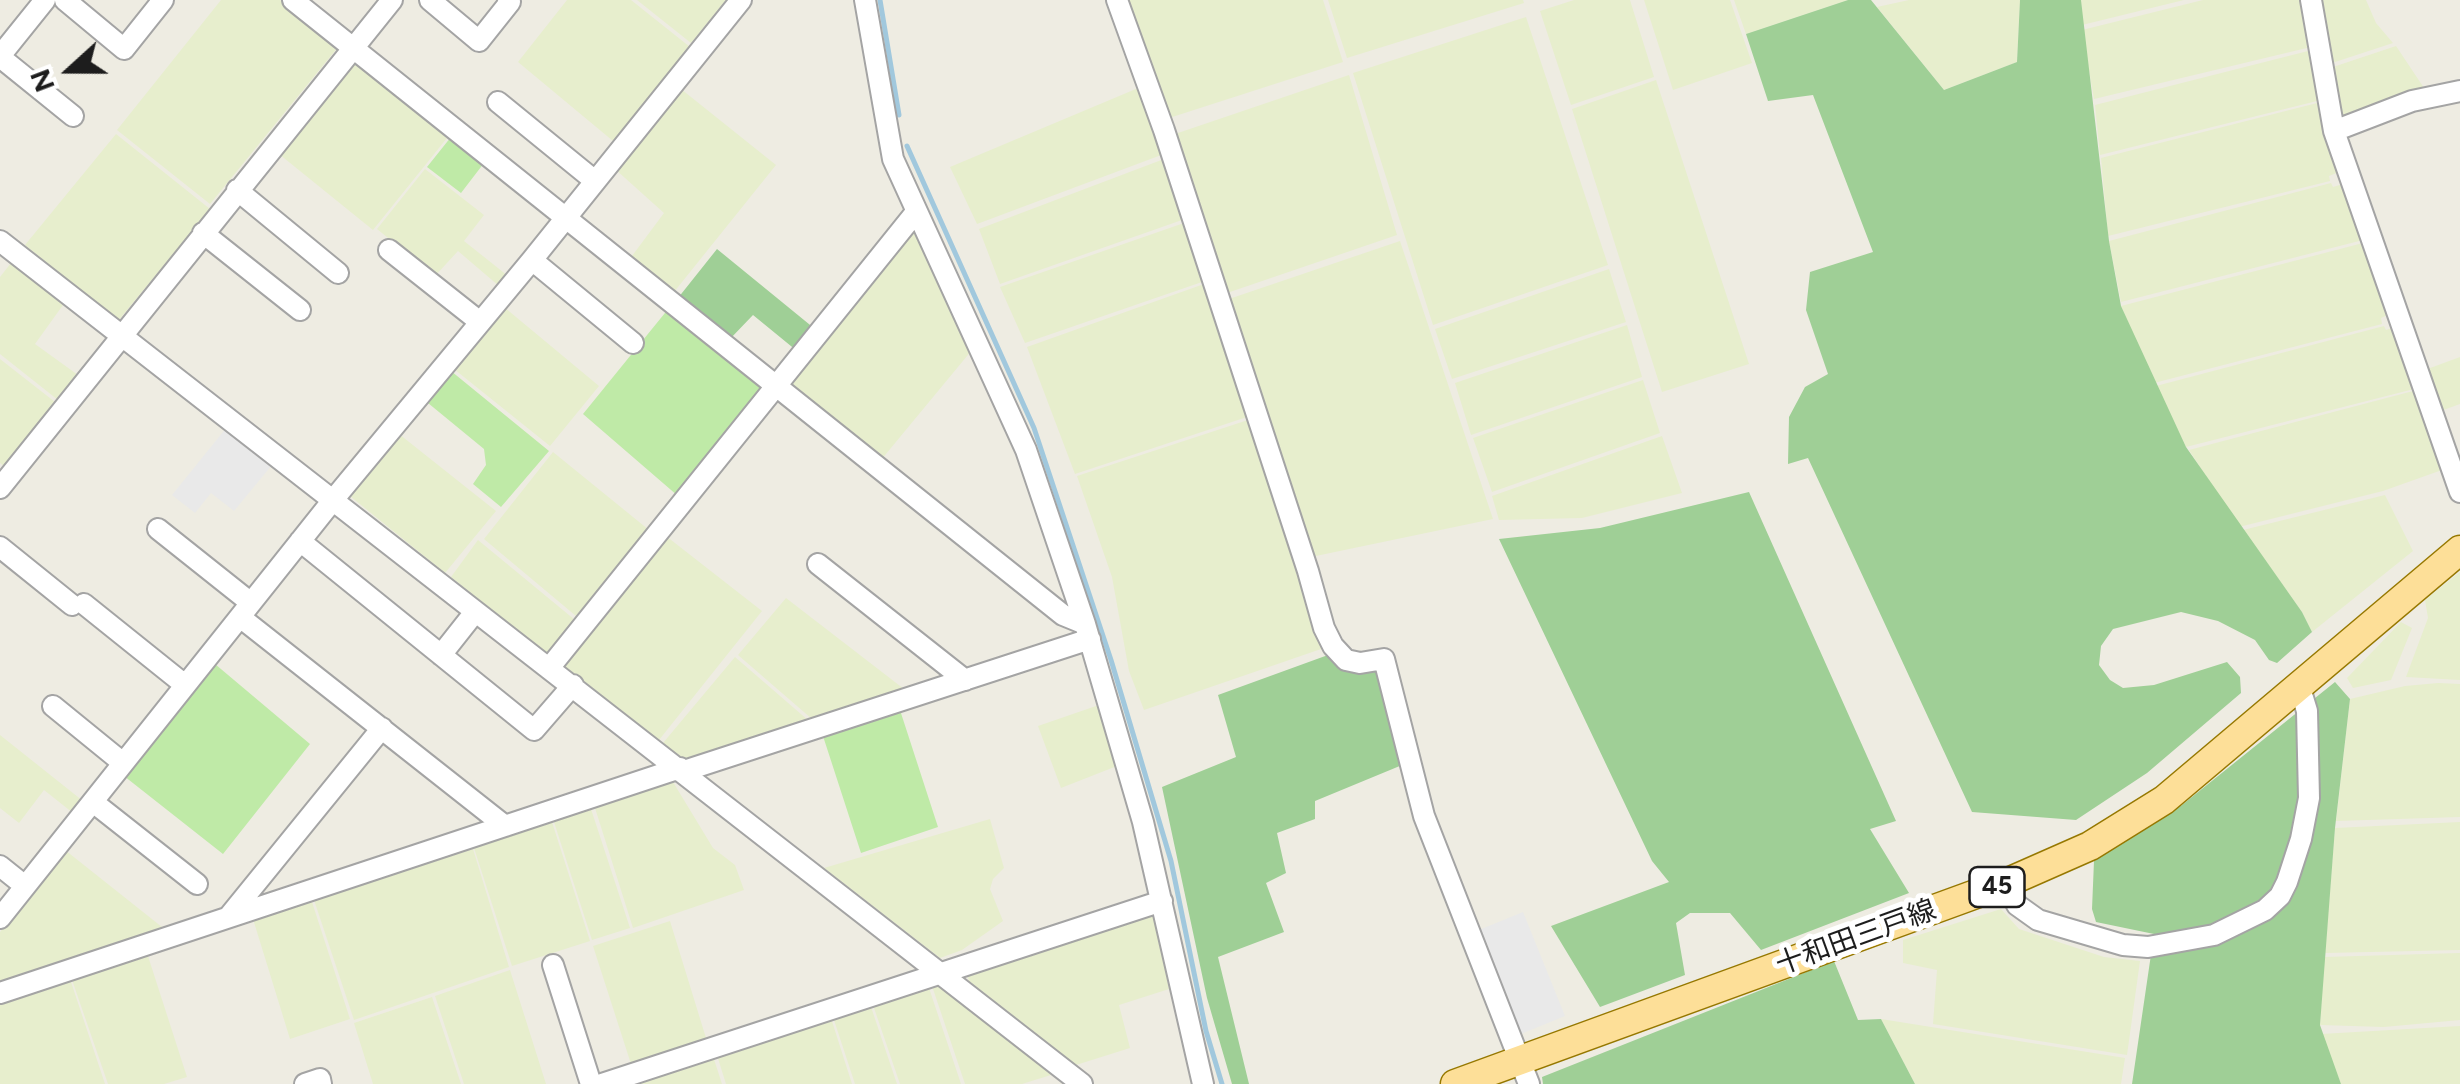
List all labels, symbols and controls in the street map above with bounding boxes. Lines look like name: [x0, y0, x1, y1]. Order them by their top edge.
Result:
north arrow: [20, 20, 120, 120]
text: N: [22, 65, 62, 97]
road number: 45: [1970, 867, 2024, 907]
street label: 十和田三戸線: [1771, 893, 1941, 983]

